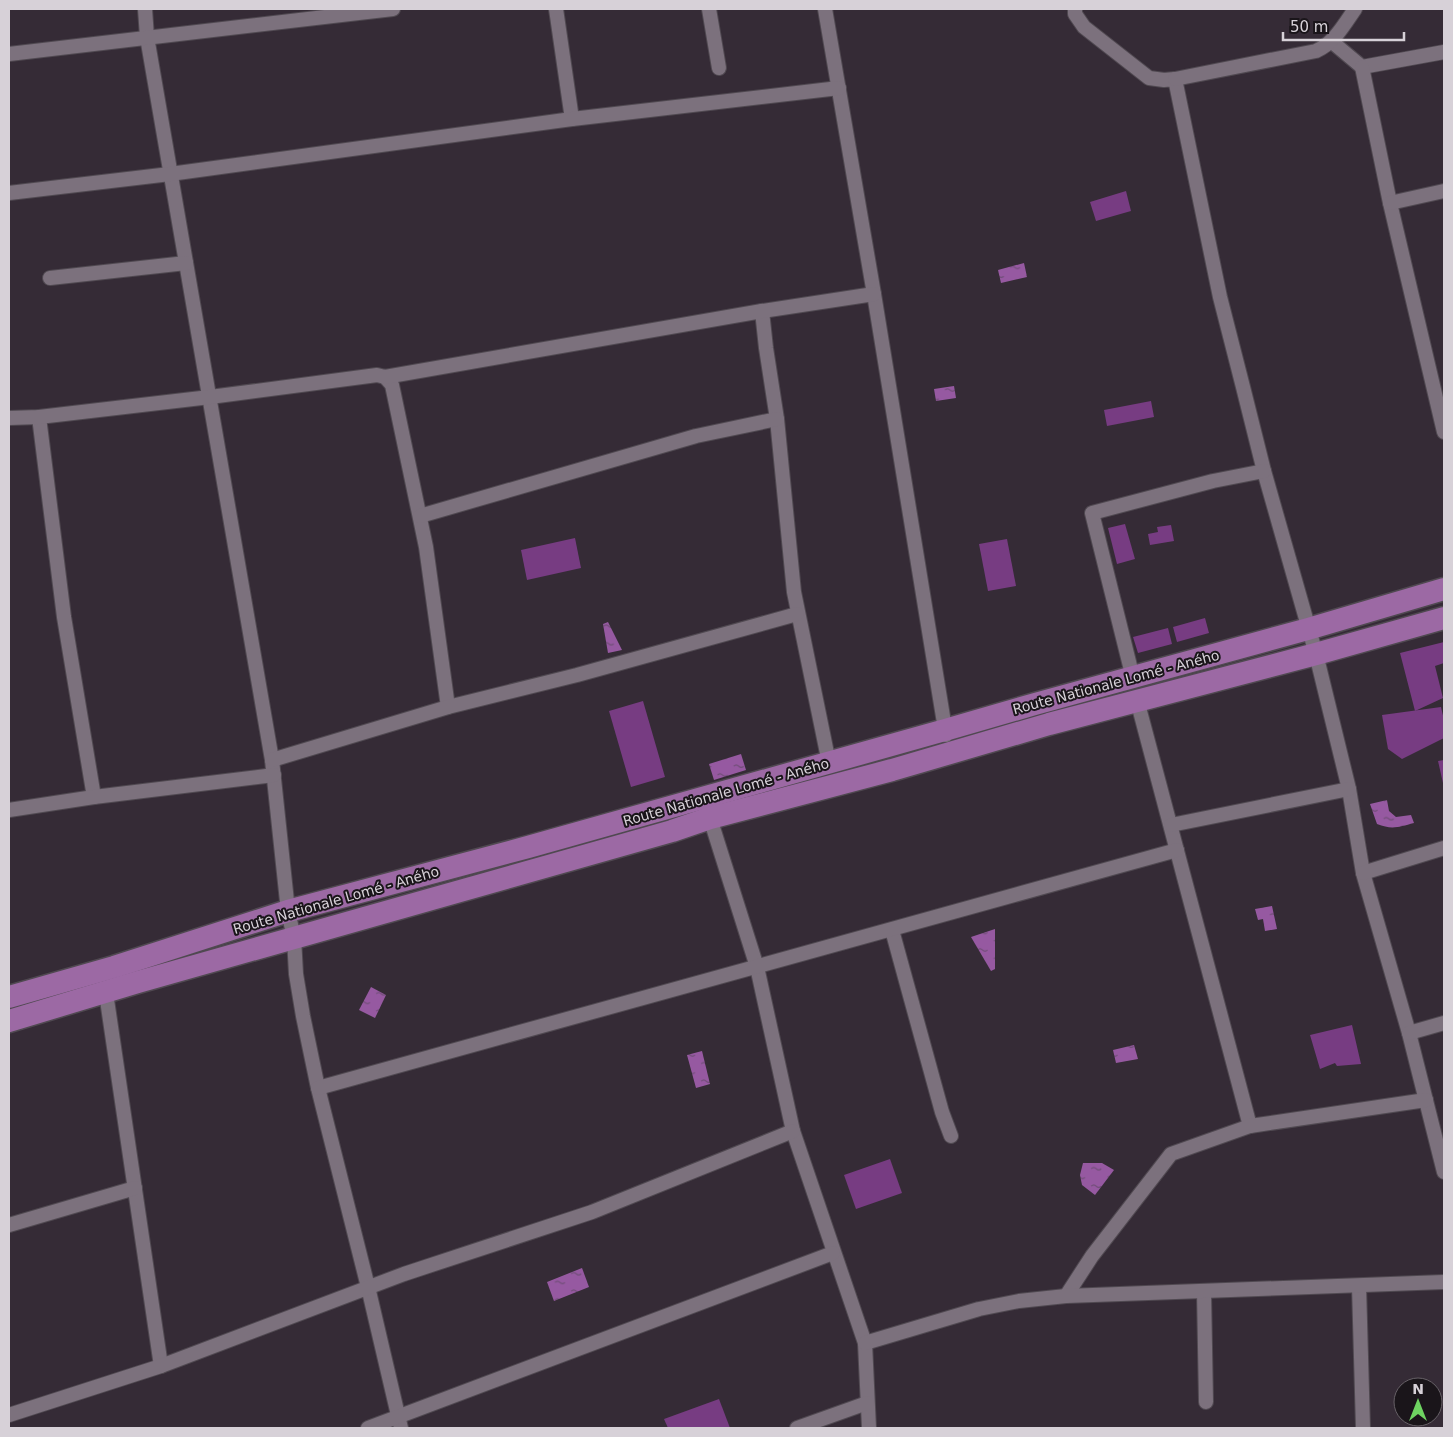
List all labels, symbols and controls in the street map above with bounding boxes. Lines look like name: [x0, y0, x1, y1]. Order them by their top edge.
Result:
scale bar: [1283, 10, 1404, 42]
text: 50 m: [1290, 18, 1328, 36]
street label: Route Nationale Lomé - Aného: [1011, 647, 1221, 717]
street label: Route Nationale Lomé - Aného: [621, 755, 831, 829]
street label: Route Nationale Lomé - Aného: [231, 863, 441, 937]
north arrow: [1393, 1377, 1443, 1427]
text: N: [1412, 1381, 1424, 1397]

